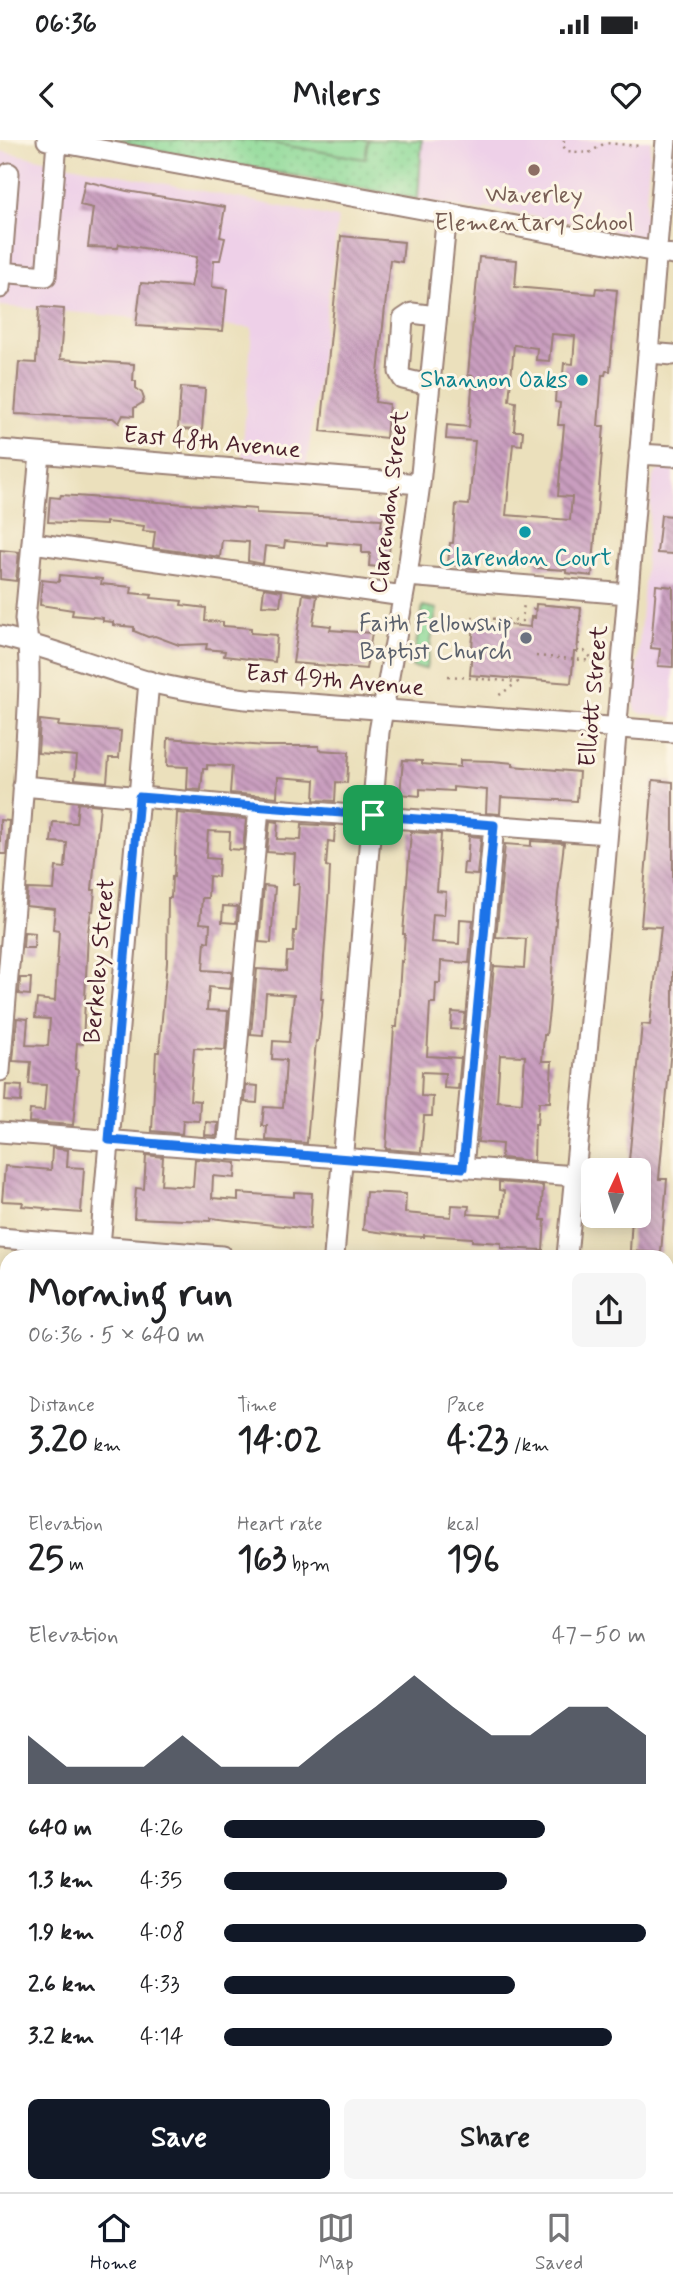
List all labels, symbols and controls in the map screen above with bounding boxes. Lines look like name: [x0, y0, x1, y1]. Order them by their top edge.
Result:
text: 06:36: [35, 8, 97, 42]
text: Milers: [293, 74, 380, 116]
icon: back: [28, 76, 66, 114]
icon: heart: [607, 76, 645, 114]
marker: Waverley Elementary School: [526, 162, 542, 178]
place label: Waverley Elementary School: [434, 180, 634, 239]
place label: Shannon Oaks: [420, 365, 568, 396]
marker: Shannon Oaks: [574, 372, 590, 388]
street label: Clarendon Street: [363, 408, 417, 596]
street label: East 48th Avenue: [122, 420, 302, 466]
marker: Clarendon Court: [517, 524, 533, 540]
place label: Clarendon Court: [438, 543, 612, 574]
place label: Faith Fellowship Baptist Church: [359, 609, 512, 668]
street label: Elliott Street: [572, 624, 616, 768]
marker: Faith Fellowship Baptist Church: [518, 630, 534, 646]
street label: East 49th Avenue: [244, 658, 426, 704]
pin: [343, 785, 403, 845]
icon: arrive: [354, 796, 392, 834]
street label: Berkeley Street: [77, 877, 123, 1045]
north arrow: [581, 1158, 651, 1228]
map controls: [581, 1158, 651, 1228]
text: Morning run: [28, 1270, 233, 1319]
button: share: [572, 1273, 646, 1347]
text: 06:36 · 5 × 640 m: [28, 1321, 205, 1351]
text: Distance: [28, 1393, 95, 1418]
text: Time: [237, 1393, 277, 1418]
text: Pace: [447, 1393, 484, 1418]
text: 3.20: [28, 1418, 88, 1464]
text: 14:02: [237, 1418, 322, 1464]
text: 4:23: [447, 1418, 508, 1464]
text: km: [88, 1433, 121, 1458]
text: /km: [508, 1433, 549, 1458]
text: Elevation: [28, 1512, 103, 1537]
text: Heart rate: [237, 1512, 323, 1537]
text: kcal: [447, 1512, 479, 1537]
text: 25: [28, 1537, 64, 1583]
text: 163: [237, 1537, 287, 1583]
text: 196: [447, 1537, 500, 1583]
text: m: [64, 1552, 84, 1577]
text: bpm: [287, 1552, 330, 1577]
text: Elevation: [28, 1621, 119, 1651]
text: 47–50 m: [552, 1621, 646, 1651]
text: 640 m: [28, 1814, 92, 1844]
text: 4:26: [140, 1814, 184, 1844]
text: 1.3 km: [28, 1866, 93, 1896]
text: 4:35: [140, 1866, 182, 1896]
text: 1.9 km: [28, 1918, 94, 1948]
text: 4:08: [140, 1918, 185, 1948]
text: 2.6 km: [28, 1970, 96, 2000]
text: 4:33: [140, 1970, 180, 2000]
text: 3.2 km: [28, 2022, 94, 2052]
text: 4:14: [140, 2022, 184, 2052]
button: Save: [28, 2099, 330, 2179]
button: Share: [344, 2099, 646, 2179]
tab: Home: [90, 2209, 137, 2276]
tab: Map: [317, 2209, 355, 2276]
tab: Saved: [535, 2209, 583, 2276]

